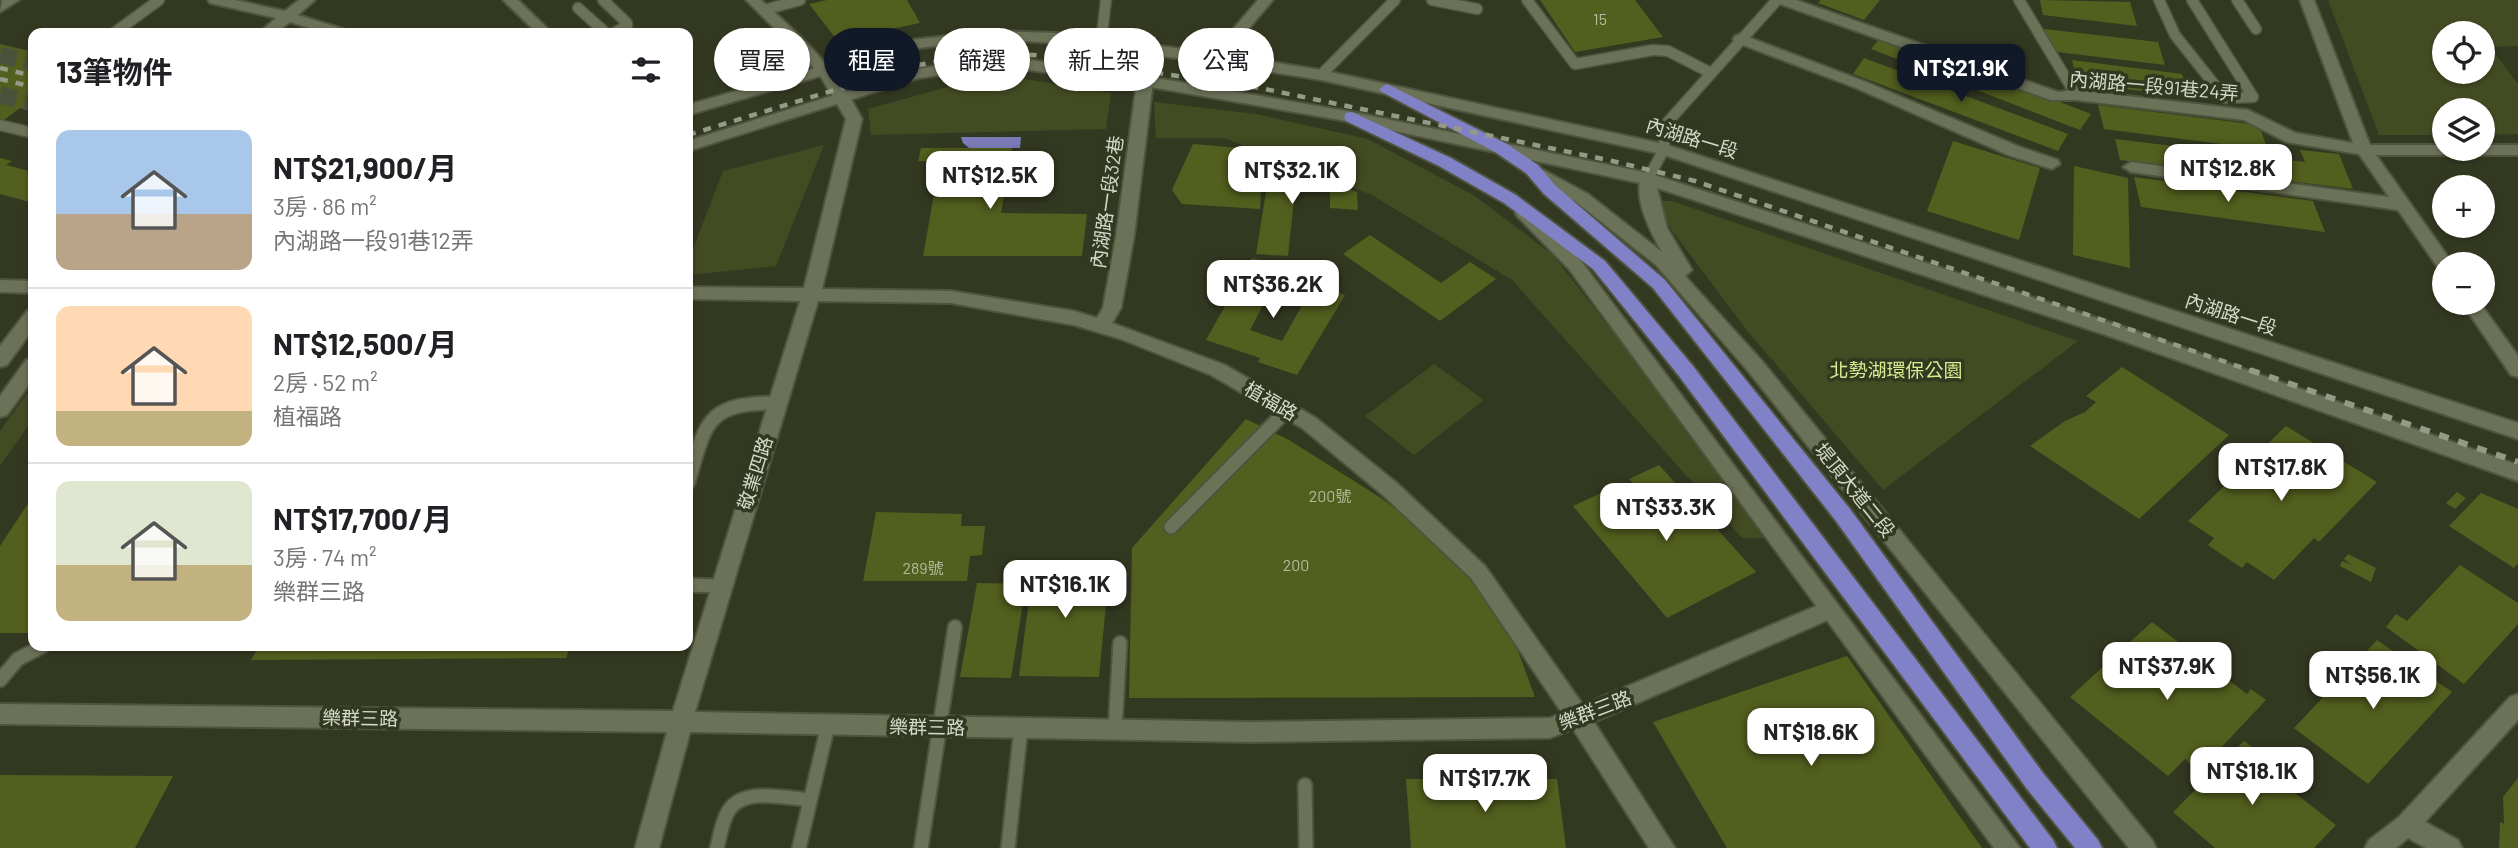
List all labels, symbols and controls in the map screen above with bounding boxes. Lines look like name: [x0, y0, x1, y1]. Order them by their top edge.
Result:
house number: 15: [1593, 9, 1607, 28]
map controls: [2432, 21, 2495, 315]
button: locate: [2432, 21, 2495, 84]
chip: 買屋: [714, 28, 810, 91]
chip: 租屋: [824, 28, 920, 91]
chip: 篩選: [934, 28, 1030, 91]
chip: 新上架: [1044, 28, 1164, 91]
chip: 公寓: [1178, 28, 1274, 91]
pin: NT$21.9K: [1889, 44, 2033, 104]
icon: filters: [627, 51, 665, 89]
text: 13筆物件: [56, 53, 173, 89]
text: NT$21.9K: [1913, 53, 2009, 81]
street label: 內湖路一段91巷24弄: [2068, 67, 2240, 104]
button: layers: [2432, 98, 2495, 161]
street label: 內湖路一段: [1643, 113, 1741, 162]
street label: 內湖路一段32巷: [1086, 134, 1127, 270]
pin: NT$12.8K: [2156, 144, 2300, 204]
pin: NT$32.1K: [1220, 146, 1364, 206]
text: NT$21,900/月: [273, 149, 457, 185]
pin: NT$12.5K: [918, 152, 1062, 211]
text: NT$12.8K: [2180, 153, 2276, 181]
text: NT$32.1K: [1244, 155, 1340, 183]
icon: home: [112, 158, 196, 242]
text: NT$12.5K: [942, 160, 1038, 188]
button: +: [2432, 175, 2495, 238]
text: 3房 · 86 m²: [273, 192, 377, 220]
text: 內湖路一段91巷12弄: [273, 226, 474, 254]
button: −: [2432, 252, 2495, 315]
pin: NT$36.2K: [1201, 260, 1345, 320]
text: NT$36.2K: [1223, 269, 1323, 297]
street label: 內湖路一段: [2182, 288, 2280, 339]
text: NT$12,500/月: [273, 325, 458, 361]
icon: home: [112, 334, 196, 418]
park label: 北勢湖環保公園: [1829, 358, 1963, 381]
text: 2房 · 52 m²: [273, 368, 378, 396]
street label: 植福路: [1241, 376, 1302, 425]
text: 植福路: [273, 402, 342, 430]
street label: 敬業四路: [732, 433, 777, 513]
street label: 堤頂大道二段: [1811, 438, 1900, 541]
pin: NT$17.8K: [2209, 444, 2353, 503]
text: NT$17.8K: [2235, 452, 2328, 480]
pin: NT$33.3K: [1594, 484, 1738, 543]
house number: 200號: [1309, 486, 1351, 505]
text: NT$33.3K: [1616, 492, 1716, 520]
text: NT$17,700/月: [273, 500, 452, 536]
icon: home: [112, 509, 196, 593]
text: 3房 · 74 m²: [273, 543, 377, 571]
house number: 200: [1283, 555, 1309, 574]
house number: 289號: [902, 558, 944, 577]
pin: NT$16.1K: [993, 560, 1137, 620]
text: NT$16.1K: [1019, 569, 1111, 597]
text: 樂群三路: [273, 577, 365, 605]
pin: NT$37.9K: [2095, 642, 2239, 702]
text: NT$37.9K: [2118, 651, 2216, 679]
pin: NT$56.1K: [2301, 652, 2445, 711]
text: NT$56.1K: [2325, 660, 2421, 688]
street label: 樂群三路: [1555, 685, 1634, 734]
street label: 樂群三路: [322, 705, 398, 730]
pin: NT$18.6K: [1739, 708, 1883, 768]
street label: 樂群三路: [889, 714, 965, 739]
text: NT$18.6K: [1763, 717, 1859, 745]
pin: NT$18.1K: [2180, 748, 2324, 807]
pin: NT$17.7K: [1413, 754, 1557, 814]
text: NT$18.1K: [2206, 756, 2298, 784]
text: NT$17.7K: [1439, 763, 1531, 791]

